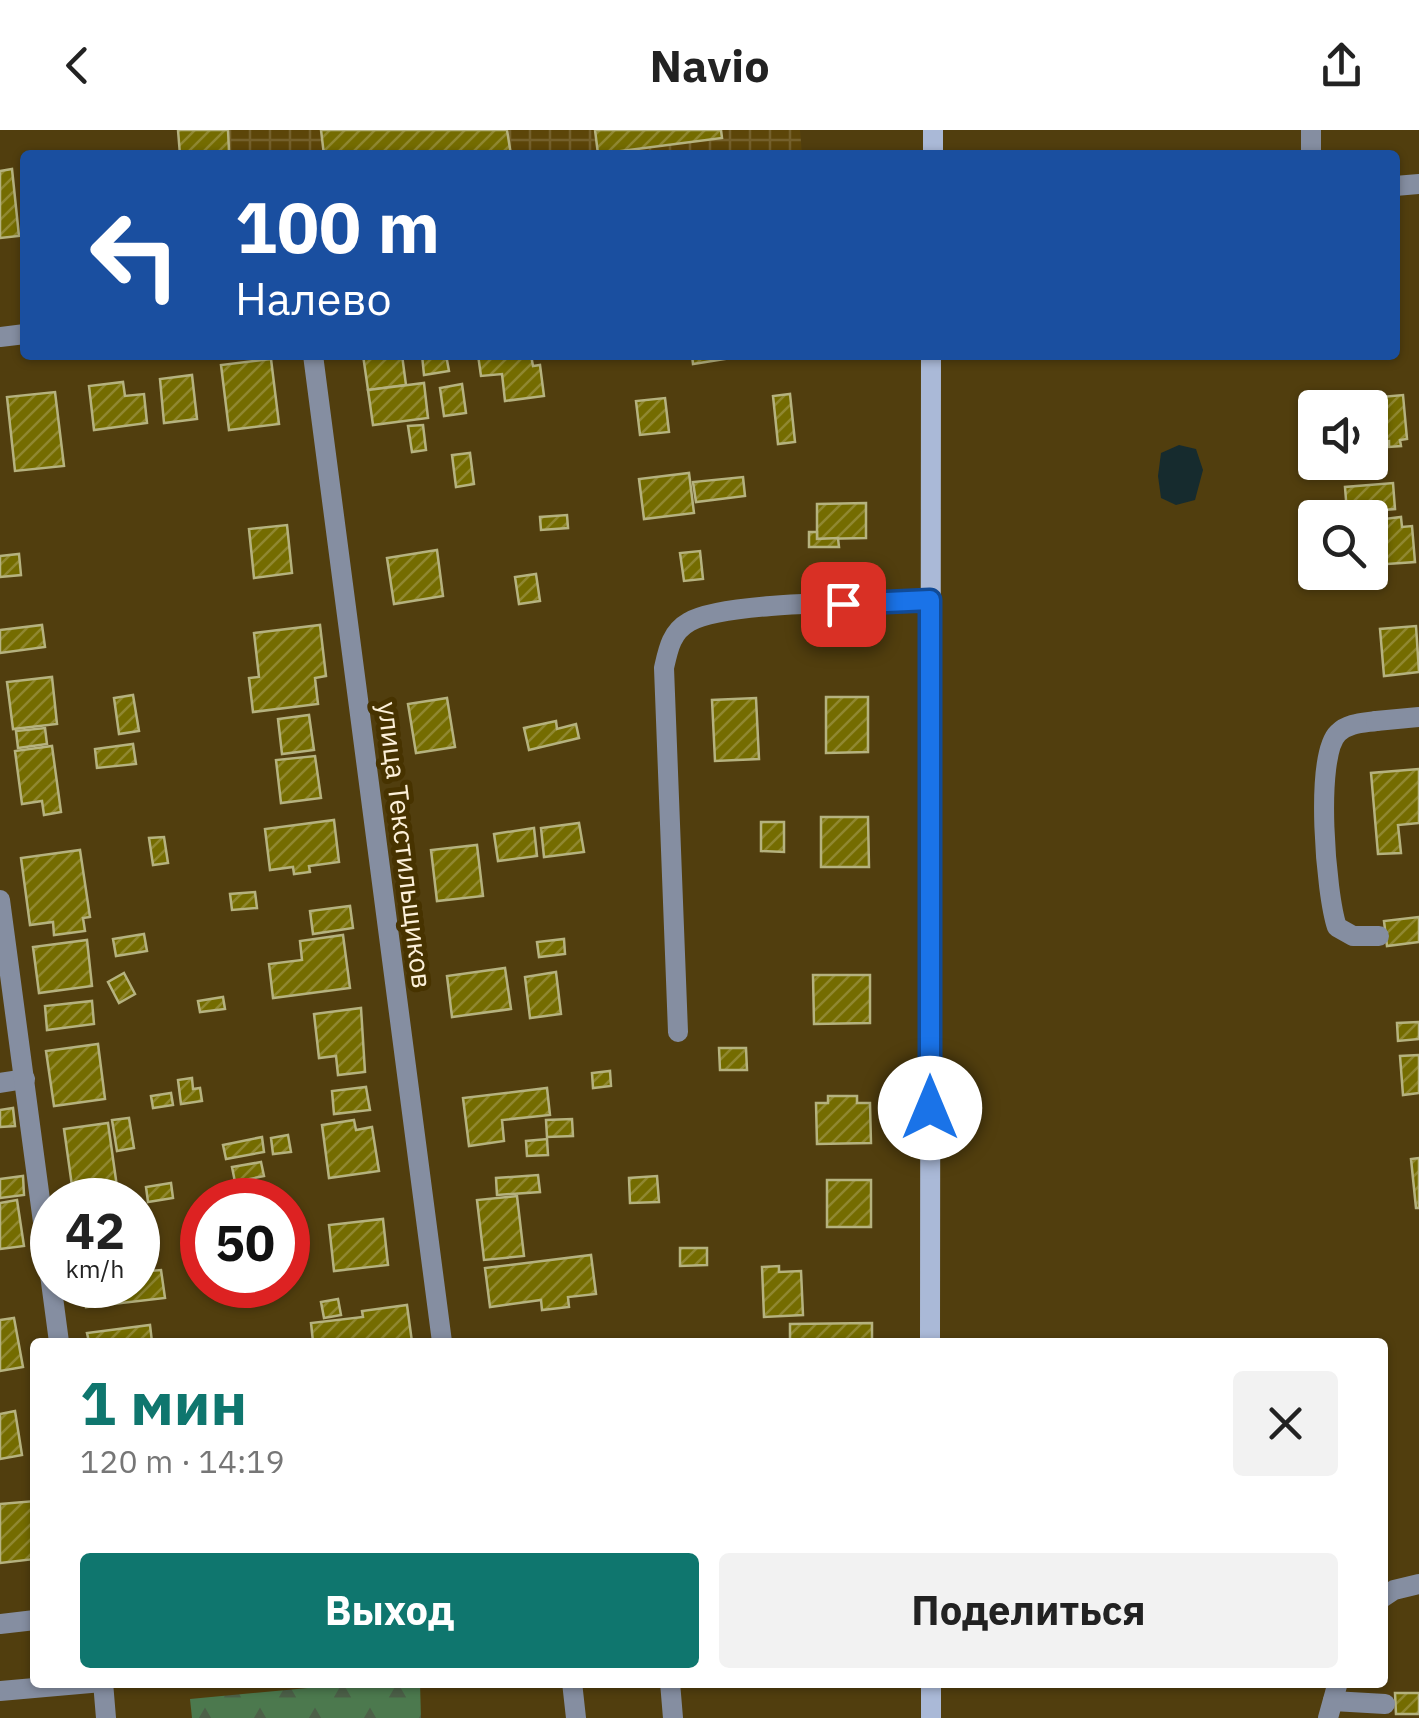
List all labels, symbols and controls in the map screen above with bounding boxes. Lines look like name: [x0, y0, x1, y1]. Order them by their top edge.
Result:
text: Navio: [649, 36, 770, 94]
icon: back: [50, 38, 105, 93]
icon: share: [1314, 38, 1369, 93]
text: 100 m: [235, 181, 440, 272]
icon: left: [70, 190, 200, 320]
text: Налево: [235, 269, 392, 327]
map controls: [1298, 390, 1388, 590]
button: sound: [1298, 390, 1388, 480]
button: search: [1298, 500, 1388, 590]
pin: [801, 562, 886, 647]
icon: arrive: [816, 577, 871, 632]
street label: улица Текстильщиков: [370, 699, 441, 991]
position arrow: [878, 1056, 982, 1160]
speed limit sign: 50: [180, 1178, 310, 1308]
text: 42: [65, 1198, 125, 1263]
text: km/h: [66, 1252, 124, 1285]
text: 1 мин: [80, 1363, 247, 1442]
button: close: [1233, 1371, 1338, 1476]
text: 120 m · 14:19: [80, 1440, 285, 1482]
button: Выход: [80, 1553, 699, 1668]
button: Поделиться: [719, 1553, 1338, 1668]

